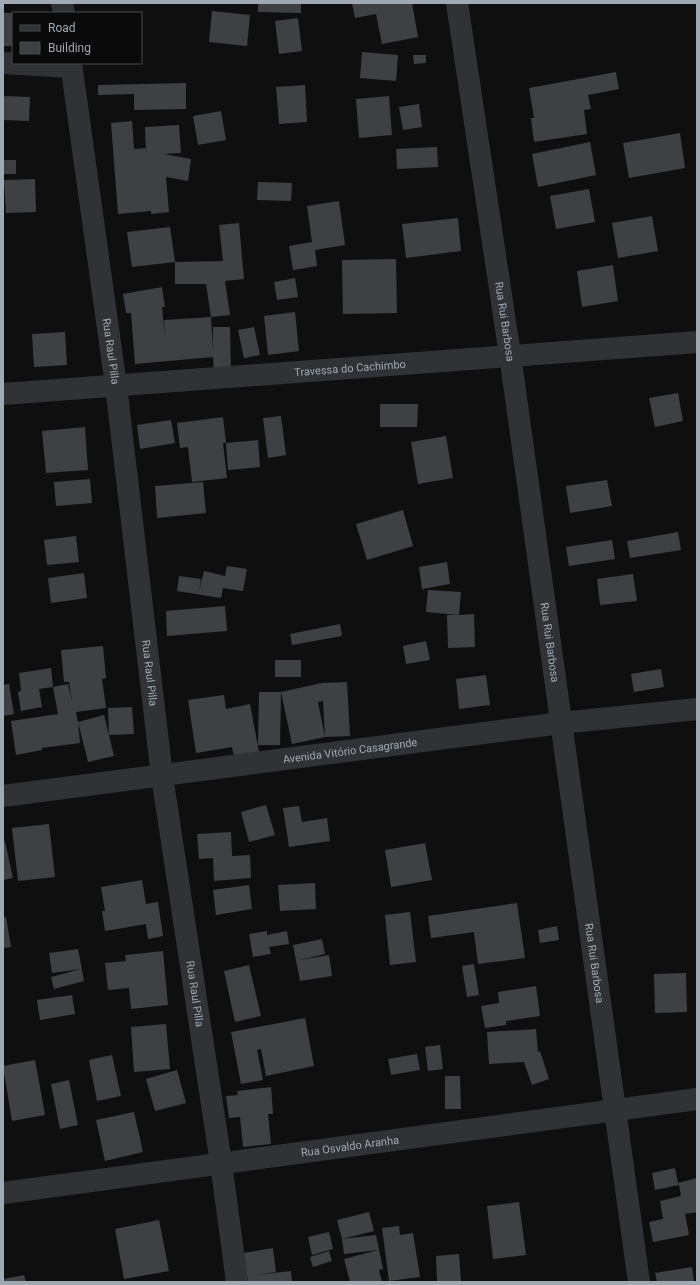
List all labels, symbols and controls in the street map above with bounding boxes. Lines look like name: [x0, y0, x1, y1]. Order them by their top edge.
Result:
legend: [12, 12, 142, 64]
text: Road: [48, 21, 76, 35]
text: Building: [48, 41, 91, 55]
street label: Rua Rui Barbosa: [492, 281, 517, 362]
street label: Rua Raul Pilla: [100, 317, 122, 385]
street label: Travessa do Cachimbo: [294, 358, 406, 379]
street label: Rua Rui Barbosa: [537, 602, 561, 683]
street label: Rua Raul Pilla: [139, 639, 160, 707]
street label: Avenida Vitório Casagrande: [282, 736, 418, 766]
street label: Rua Rui Barbosa: [582, 922, 606, 1004]
street label: Rua Raul Pilla: [183, 960, 206, 1028]
street label: Rua Osvaldo Aranha: [300, 1133, 400, 1160]

